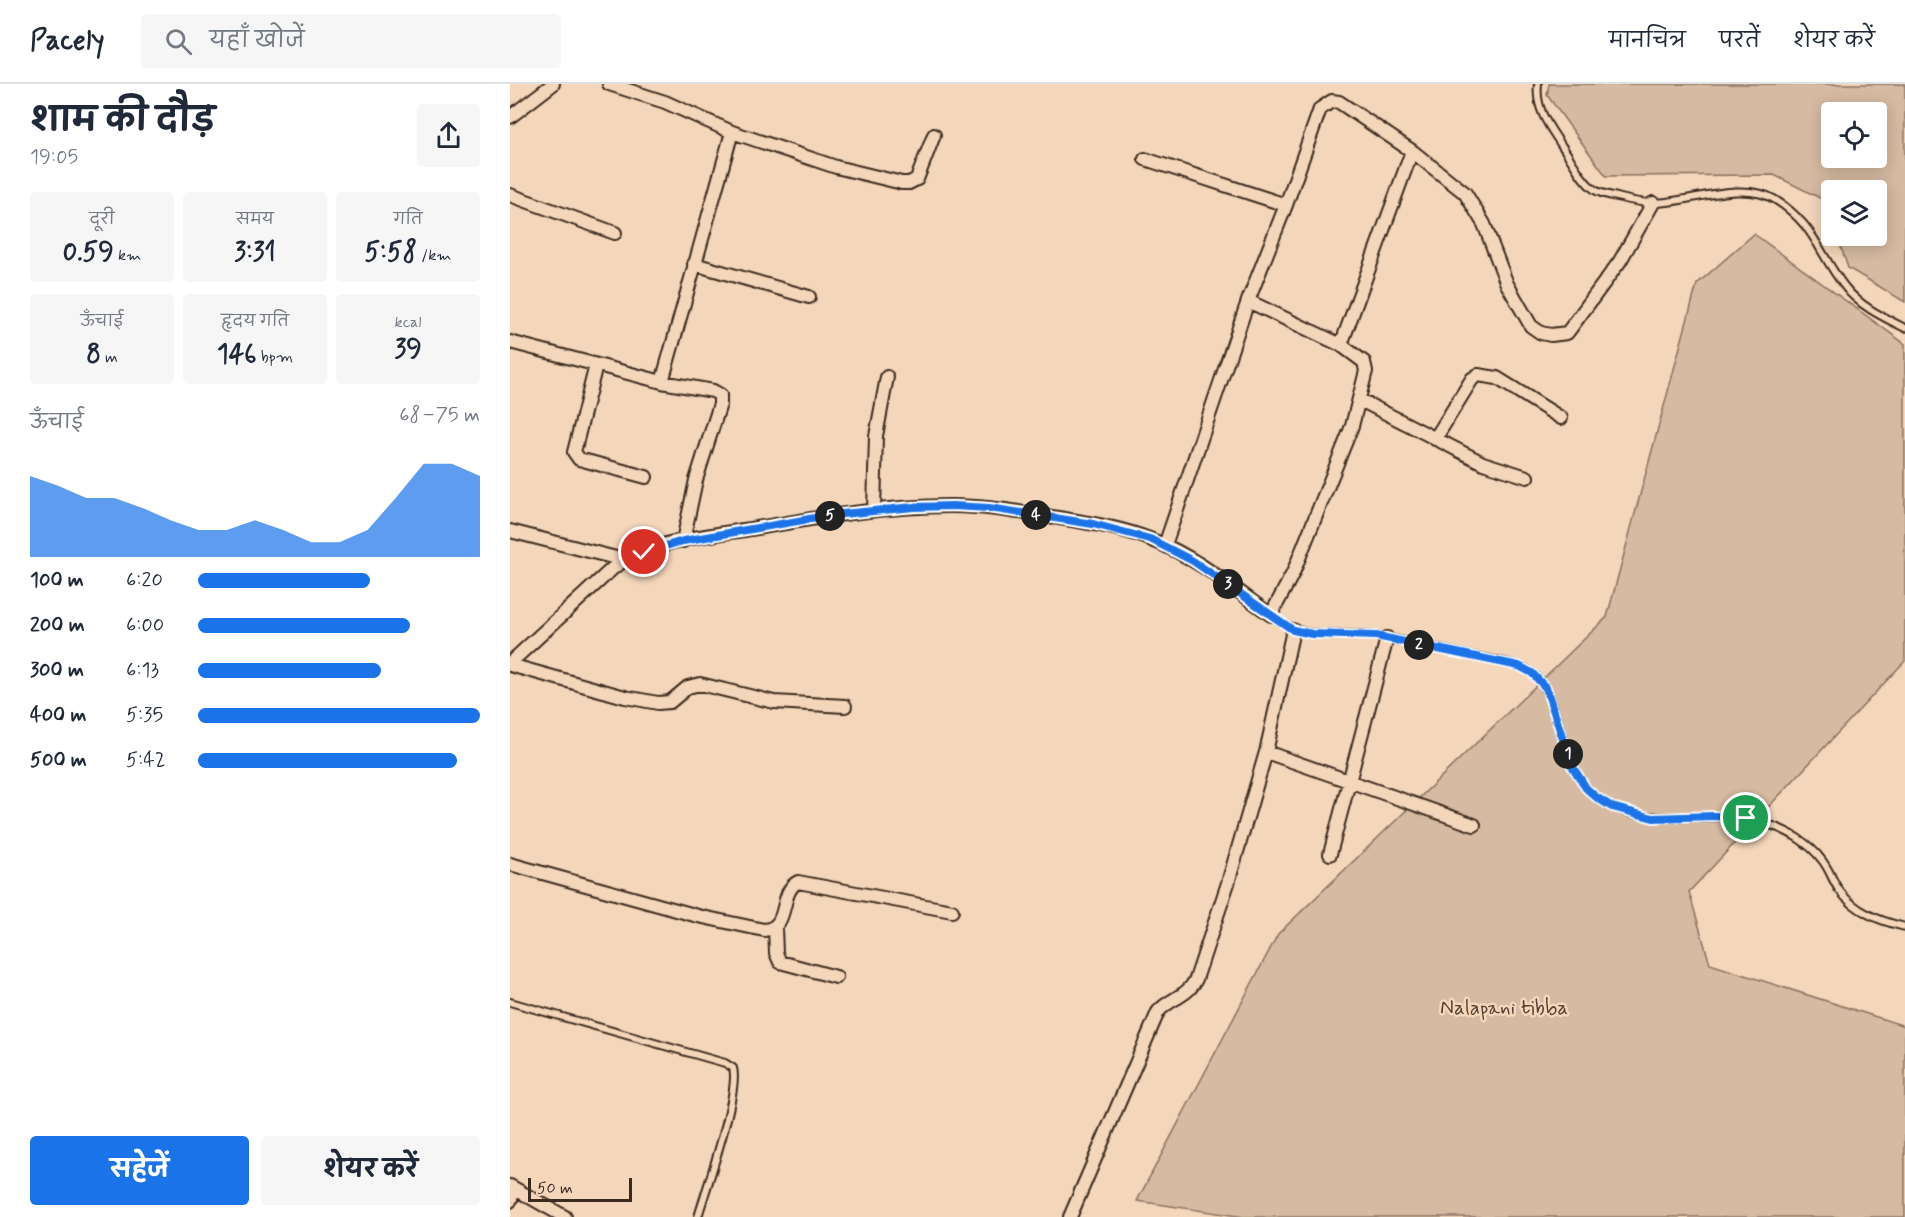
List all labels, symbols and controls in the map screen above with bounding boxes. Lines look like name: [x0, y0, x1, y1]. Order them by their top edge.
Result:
search box: [141, 14, 561, 68]
text: Pacely: [30, 23, 105, 60]
icon: search: [162, 25, 195, 58]
text: यहाँ खोजें: [210, 27, 304, 55]
text: मानचित्र: [1609, 27, 1686, 55]
text: परतें: [1719, 27, 1760, 55]
text: शेयर करें: [1793, 27, 1875, 55]
text: शाम की दौड़: [30, 99, 215, 143]
map controls: [1821, 102, 1887, 246]
button: locate: [1821, 102, 1887, 168]
button: share: [417, 104, 480, 167]
text: 19:05: [30, 144, 78, 171]
button: layers: [1821, 180, 1887, 246]
text: दूरी: [89, 209, 115, 230]
text: समय: [236, 209, 274, 230]
text: गति: [393, 209, 423, 230]
text: 0.59: [63, 236, 114, 270]
text: 3:31: [234, 236, 276, 270]
text: 5:58: [364, 236, 417, 270]
text: km: [114, 245, 141, 266]
text: /km: [417, 245, 452, 266]
text: ऊँचाई: [81, 311, 123, 332]
text: हृदय गति: [221, 311, 289, 332]
text: kcal: [395, 312, 421, 333]
text: 39: [394, 333, 422, 367]
text: 8: [86, 338, 101, 372]
text: 146: [217, 338, 257, 372]
text: m: [101, 347, 118, 368]
text: bpm: [257, 347, 293, 368]
text: 68–75 m: [399, 402, 480, 429]
text: ऊँचाई: [30, 409, 84, 436]
pin: 4: [1021, 500, 1051, 530]
pin: 5: [815, 501, 845, 531]
text: 4: [1031, 504, 1041, 525]
text: 5: [825, 505, 835, 526]
pin: [618, 526, 669, 577]
icon: check: [627, 535, 660, 568]
text: 100 m: [30, 567, 84, 594]
text: 6:20: [126, 567, 163, 594]
pin: 3: [1213, 569, 1243, 599]
text: 3: [1224, 573, 1232, 594]
text: 200 m: [30, 612, 85, 639]
text: 6:00: [126, 612, 164, 639]
pin: 2: [1404, 630, 1434, 660]
text: 2: [1415, 634, 1423, 655]
text: 300 m: [30, 657, 84, 684]
text: 6:13: [126, 657, 159, 684]
text: 400 m: [30, 702, 86, 729]
text: 5:35: [126, 702, 163, 729]
pin: 1: [1553, 739, 1583, 769]
text: 1: [1564, 743, 1572, 764]
text: 500 m: [30, 747, 87, 774]
text: 5:42: [126, 747, 166, 774]
pin: [1720, 792, 1771, 843]
icon: arrive: [1729, 801, 1762, 834]
park label: Nalapani tibba: [1440, 994, 1568, 1022]
button: सहेजें: [30, 1136, 249, 1205]
button: शेयर करें: [261, 1136, 480, 1205]
scale bar: [528, 1175, 632, 1202]
text: 50 m: [537, 1178, 573, 1199]

